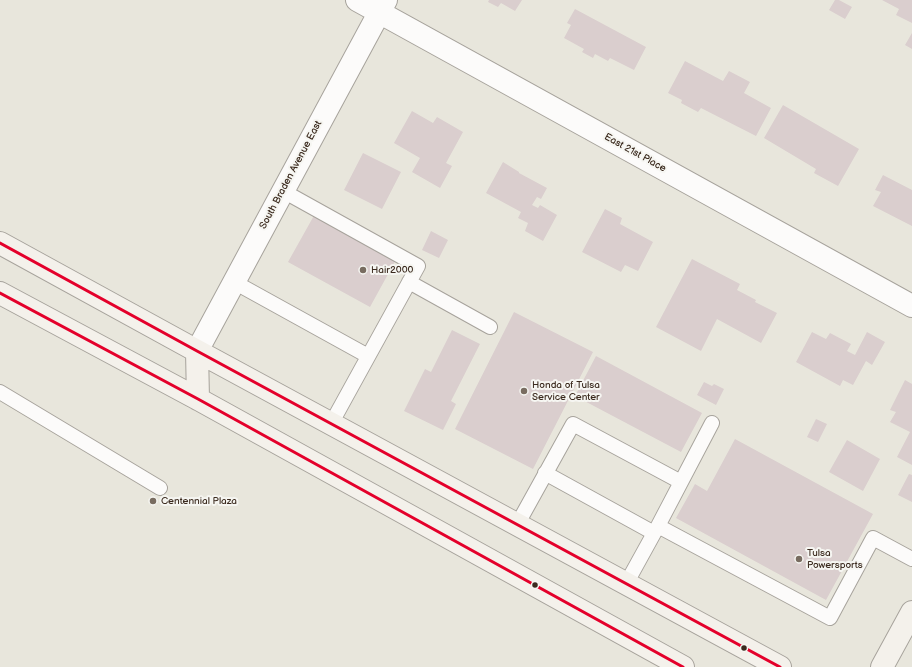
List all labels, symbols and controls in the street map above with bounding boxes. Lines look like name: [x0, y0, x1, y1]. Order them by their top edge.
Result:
street label: South Braden Avenue East: [257, 119, 325, 231]
street label: East 21st Place: [602, 131, 668, 175]
place label: Hair2000: [371, 264, 413, 276]
marker: Hair2000: [358, 265, 368, 275]
place label: Honda of Tulsa Service Center: [532, 379, 600, 402]
marker: Honda of Tulsa Service Center: [519, 386, 529, 396]
place label: Centennial Plaza: [161, 495, 237, 507]
marker: Centennial Plaza: [148, 496, 158, 506]
place label: Tulsa Powersports: [807, 547, 863, 570]
marker: Tulsa Powersports: [794, 554, 804, 564]
unlabelled marker: [530, 580, 540, 590]
unlabelled marker: [739, 643, 749, 653]

